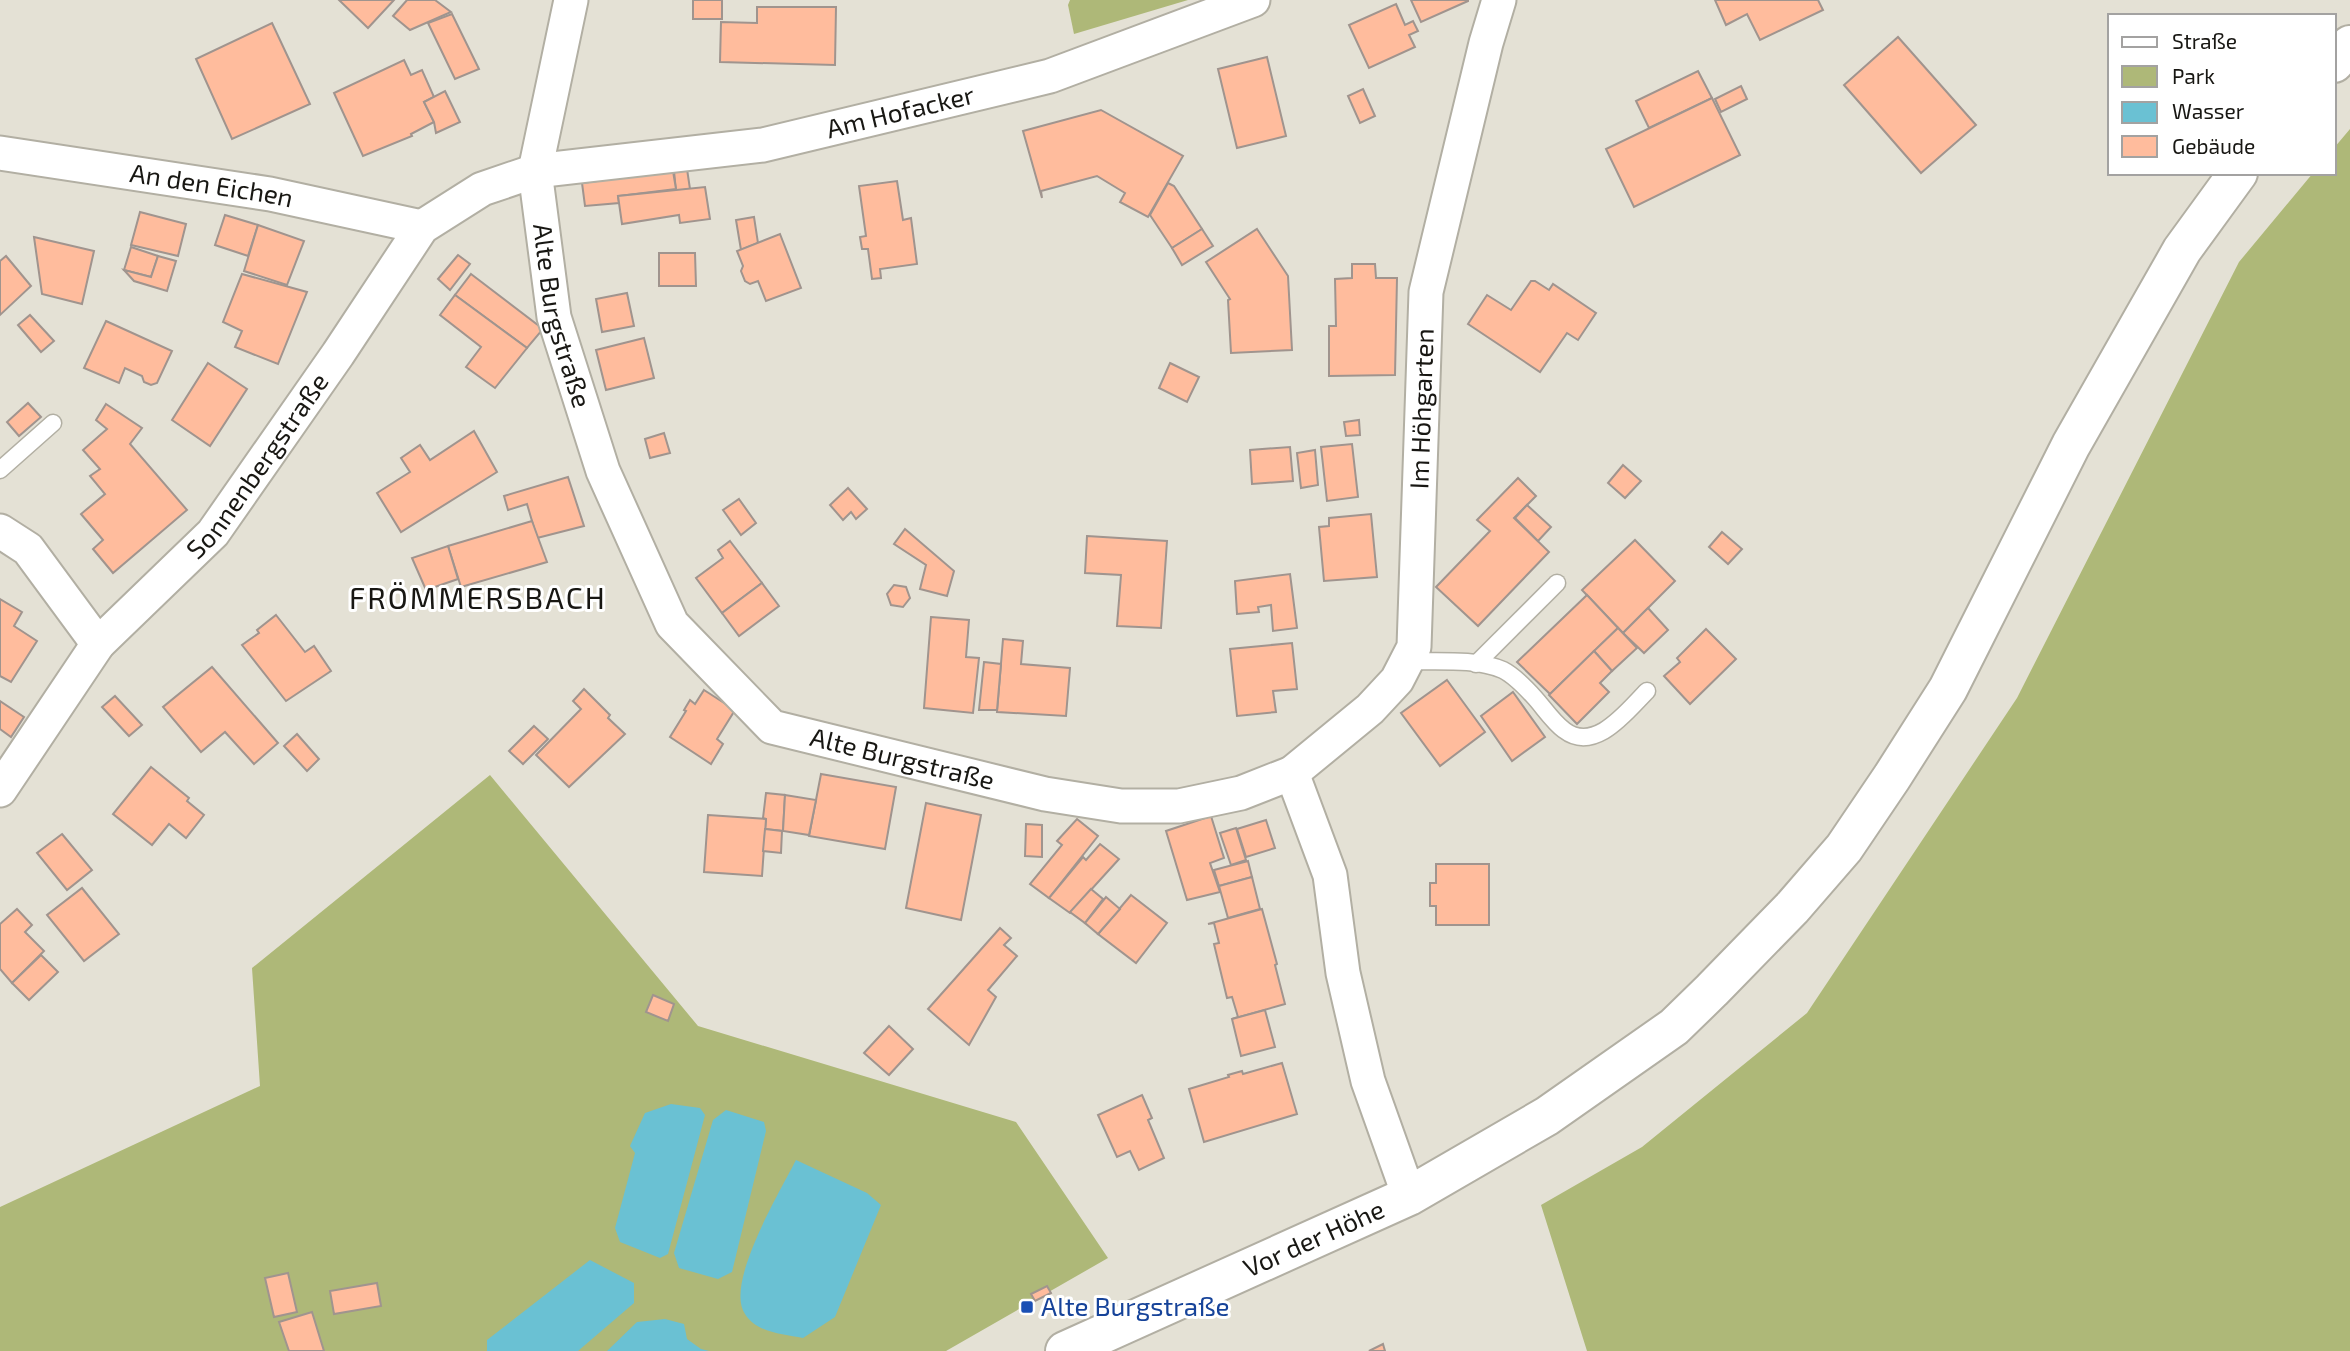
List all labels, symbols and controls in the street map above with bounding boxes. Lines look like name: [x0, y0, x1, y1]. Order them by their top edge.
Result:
legend: [2108, 14, 2336, 175]
text: Straße: [2172, 28, 2237, 53]
text: Park: [2172, 63, 2215, 88]
street label: Am Hofacker: [823, 78, 977, 143]
text: Wasser: [2172, 98, 2245, 123]
text: Gebäude: [2172, 133, 2255, 158]
street label: An den Eichen: [128, 156, 296, 213]
street label: Alte Burgstraße: [528, 221, 599, 411]
street label: Im Höhgarten: [1402, 328, 1439, 490]
street label: Sonnenbergstraße: [179, 367, 334, 564]
district label: FRÖMMERSBACH: [349, 579, 607, 615]
street label: Alte Burgstraße: [807, 720, 998, 795]
street label: Vor der Höhe: [1238, 1192, 1389, 1283]
place label: Alte Burgstraße: [1041, 1290, 1229, 1321]
marker: Alte Burgstraße: [1019, 1299, 1035, 1315]

